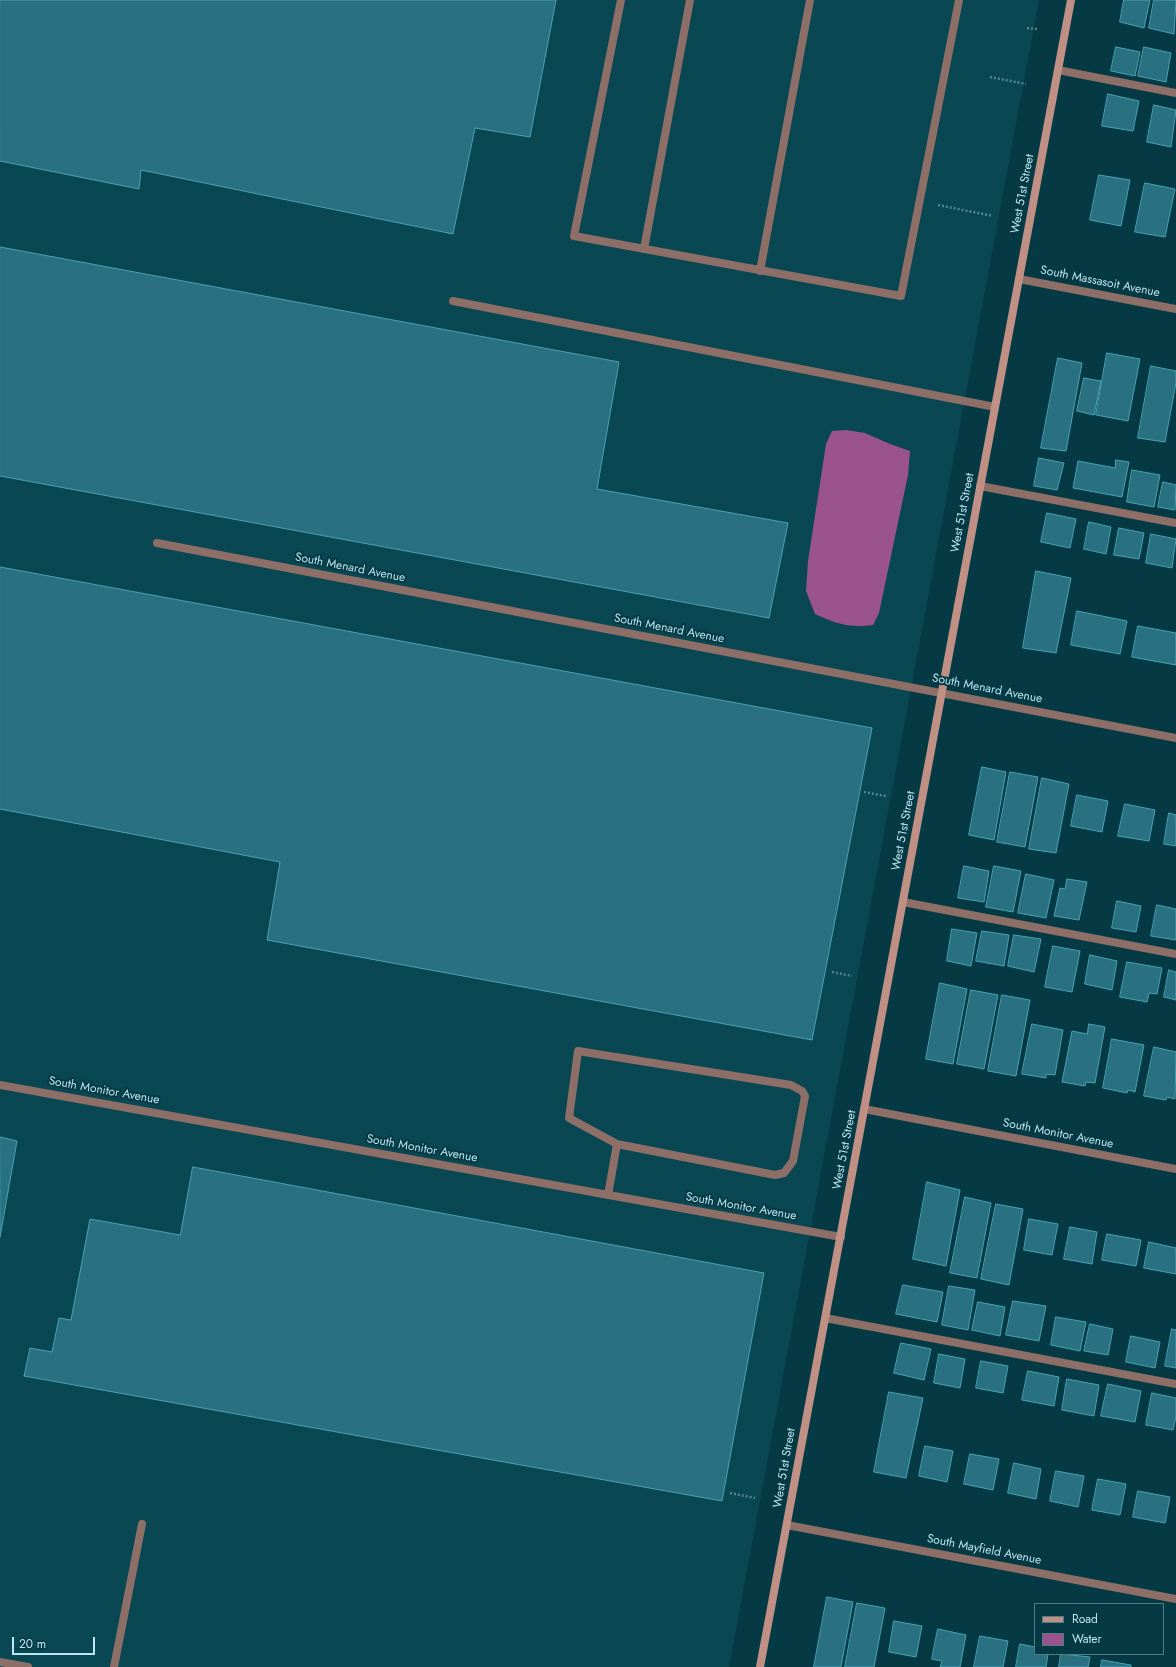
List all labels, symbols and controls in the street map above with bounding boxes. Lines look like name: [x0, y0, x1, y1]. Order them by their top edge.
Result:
street label: West 51st Street: [1008, 153, 1038, 235]
street label: South Massasoit Avenue: [1039, 263, 1161, 301]
street label: West 51st Street: [948, 472, 978, 554]
street label: South Menard Avenue: [294, 550, 406, 586]
street label: South Menard Avenue: [613, 611, 725, 647]
street label: South Menard Avenue: [931, 671, 1043, 707]
street label: West 51st Street: [889, 790, 919, 872]
street label: South Monitor Avenue: [47, 1074, 161, 1108]
street label: West 51st Street: [830, 1109, 860, 1191]
street label: South Monitor Avenue: [1001, 1116, 1115, 1152]
street label: South Monitor Avenue: [365, 1132, 479, 1166]
street label: South Monitor Avenue: [684, 1190, 798, 1224]
street label: West 51st Street: [771, 1427, 799, 1509]
street label: South Mayfield Avenue: [926, 1532, 1042, 1568]
legend: [1034, 1603, 1164, 1655]
text: Road: [1072, 1610, 1098, 1628]
scale bar: [14, 1629, 97, 1655]
text: Water: [1072, 1630, 1102, 1648]
text: 20 m: [19, 1635, 46, 1653]

